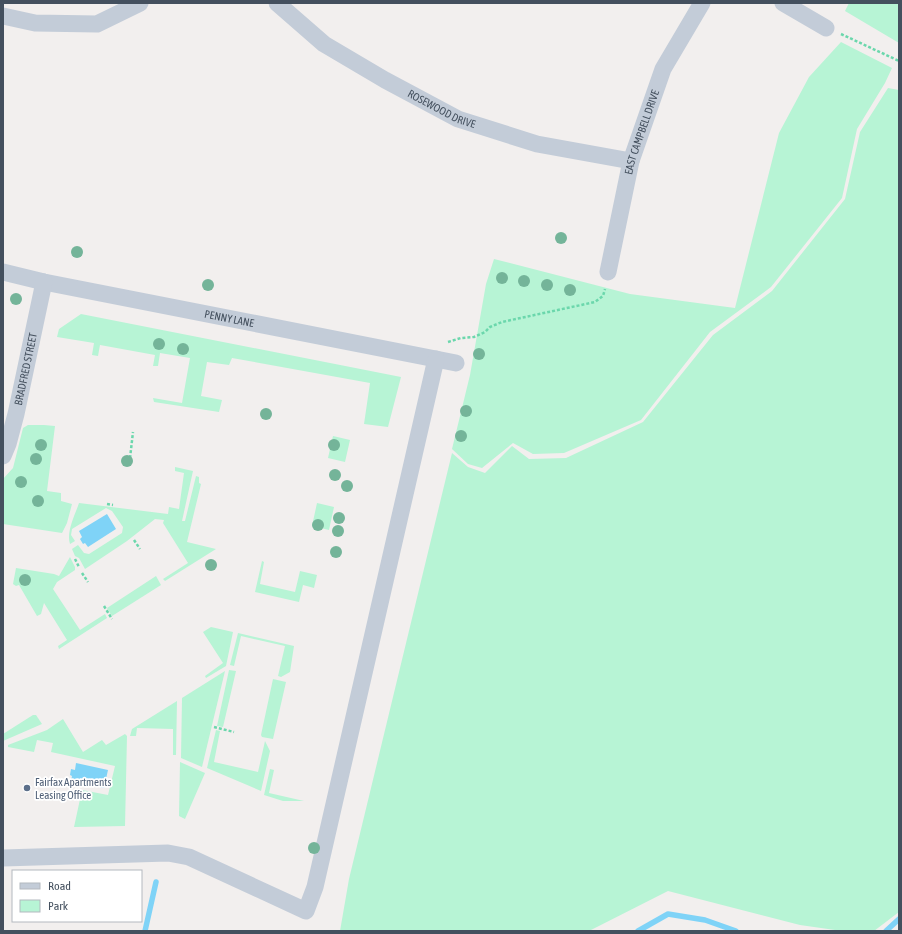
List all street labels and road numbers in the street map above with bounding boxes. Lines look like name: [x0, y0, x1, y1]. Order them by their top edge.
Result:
street label: ROSEWOOD DRIVE: [406, 87, 477, 130]
street label: EAST CAMPBELL DRIVE: [622, 88, 661, 176]
street label: PENNY LANE: [203, 308, 255, 329]
street label: BRADFRED STREET: [12, 332, 39, 406]

